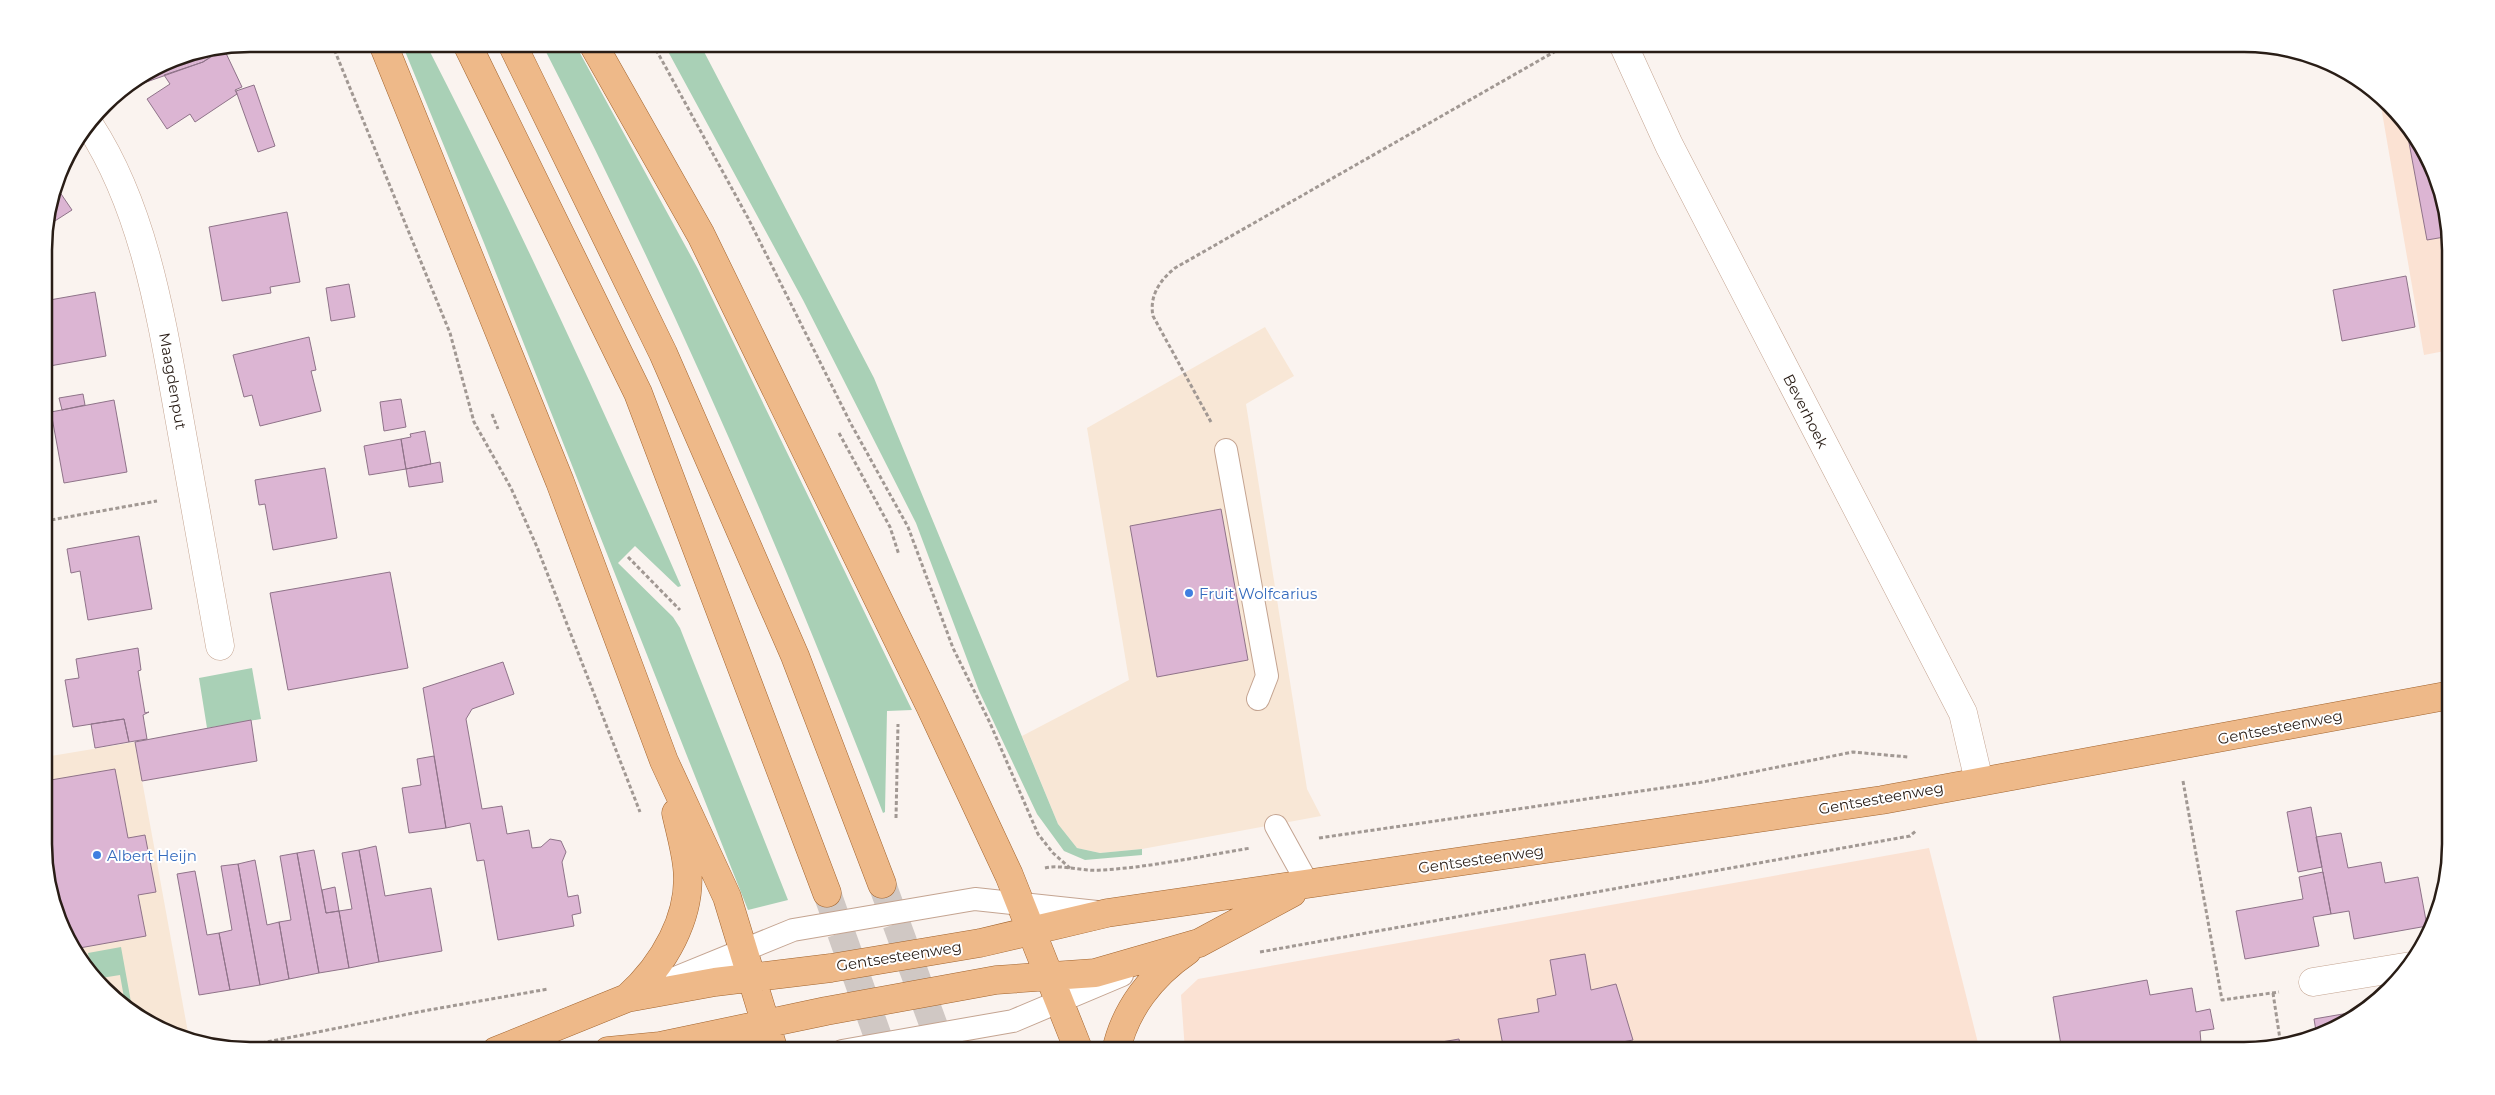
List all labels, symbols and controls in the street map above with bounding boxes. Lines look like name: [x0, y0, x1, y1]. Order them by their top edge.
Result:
street label: Maagdenput: [155, 331, 191, 431]
street label: Beverhoek: [1779, 371, 1833, 451]
place label: Fruit Wolfcarius: [1199, 584, 1317, 603]
marker: Fruit Wolfcarius: [1183, 587, 1195, 599]
street label: Gentsesteenweg: [2216, 706, 2344, 748]
street label: Gentsesteenweg: [1817, 778, 1945, 818]
street label: Gentsesteenweg: [1417, 841, 1545, 877]
place label: Albert Heijn: [107, 846, 197, 865]
marker: Albert Heijn: [91, 849, 103, 861]
street label: Gentsesteenweg: [835, 937, 963, 975]

